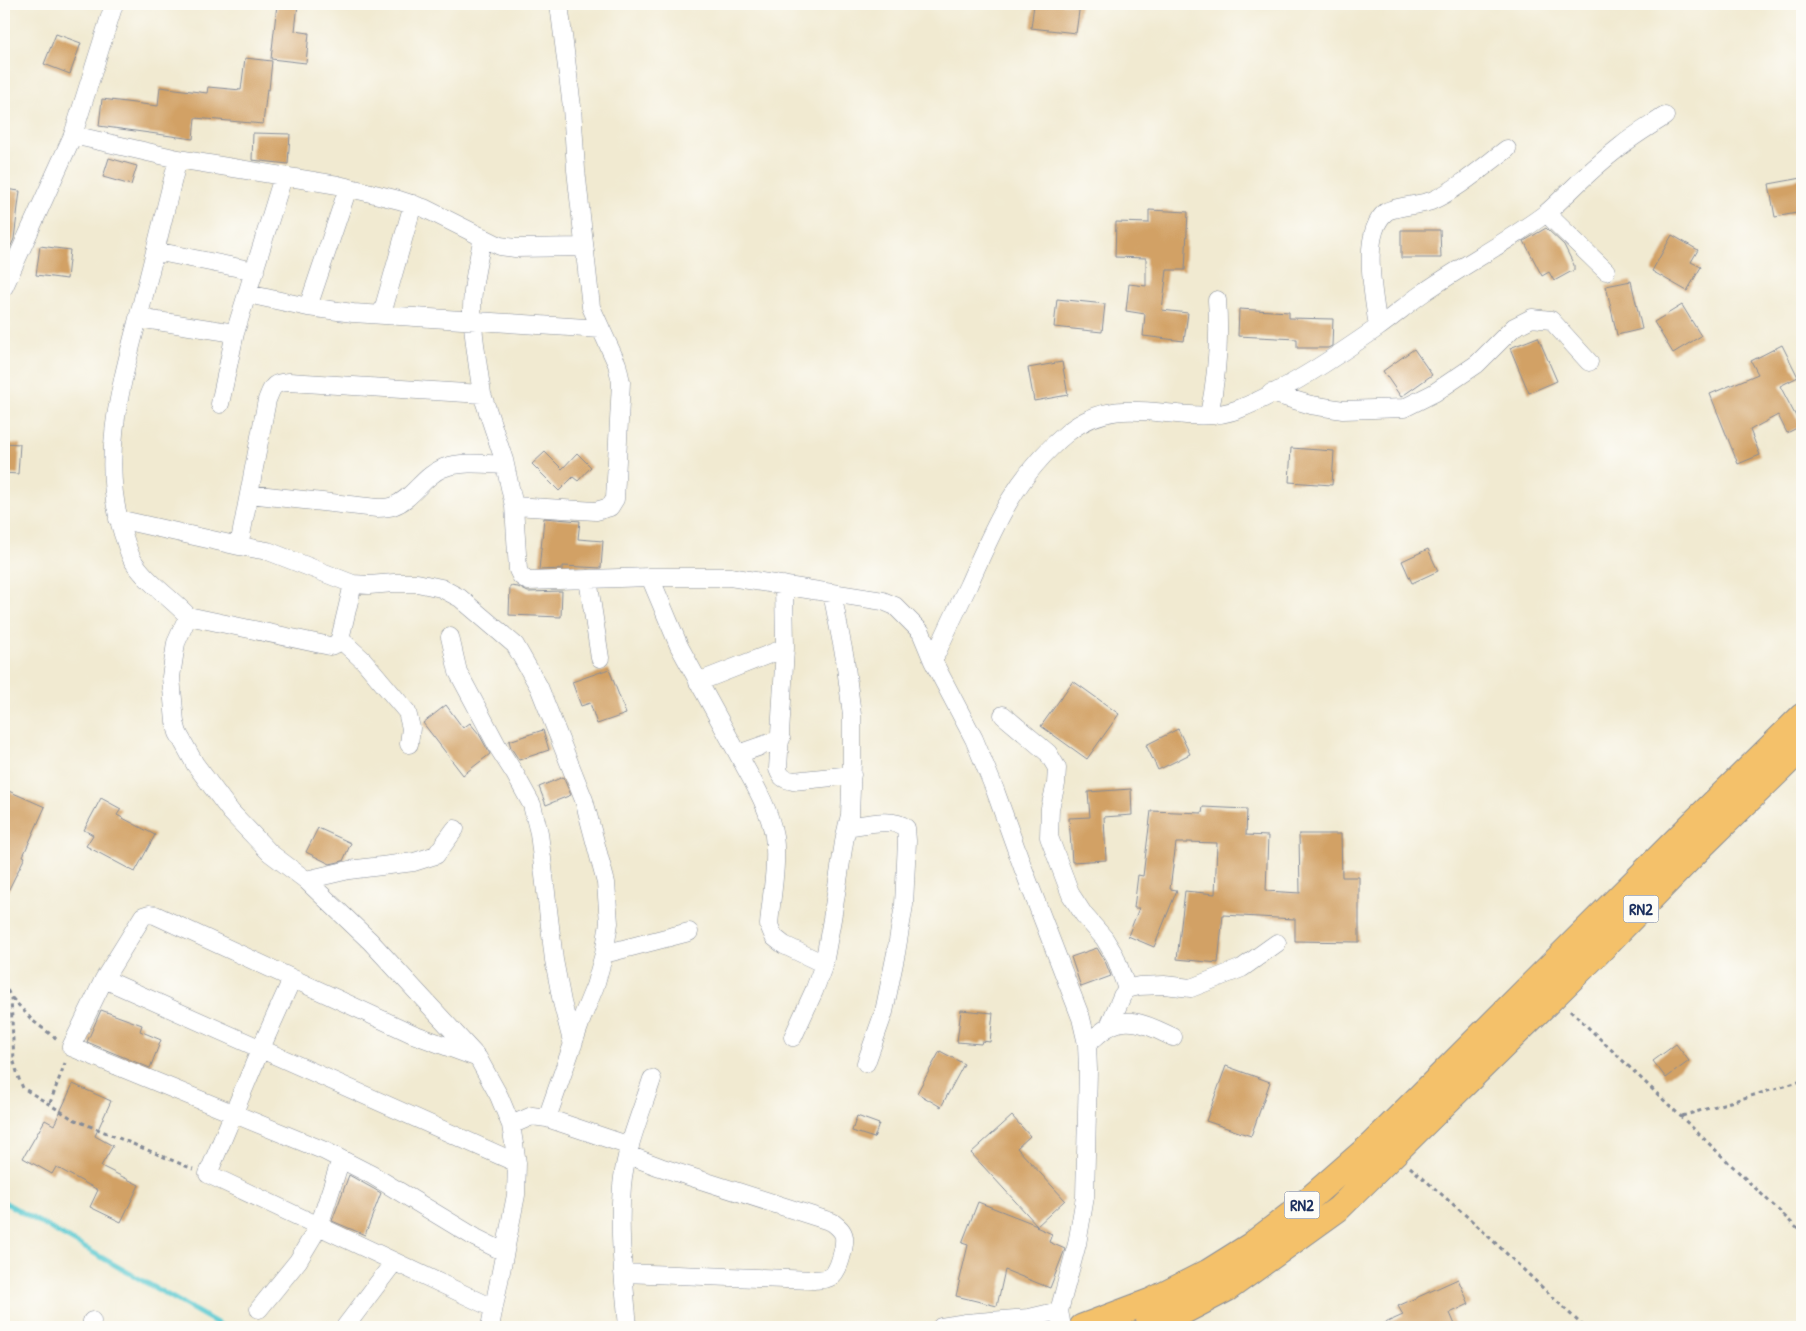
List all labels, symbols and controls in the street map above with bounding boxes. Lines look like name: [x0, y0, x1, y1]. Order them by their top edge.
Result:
road number: RN2: [1624, 896, 1658, 922]
road number: RN2: [1284, 1192, 1320, 1218]

